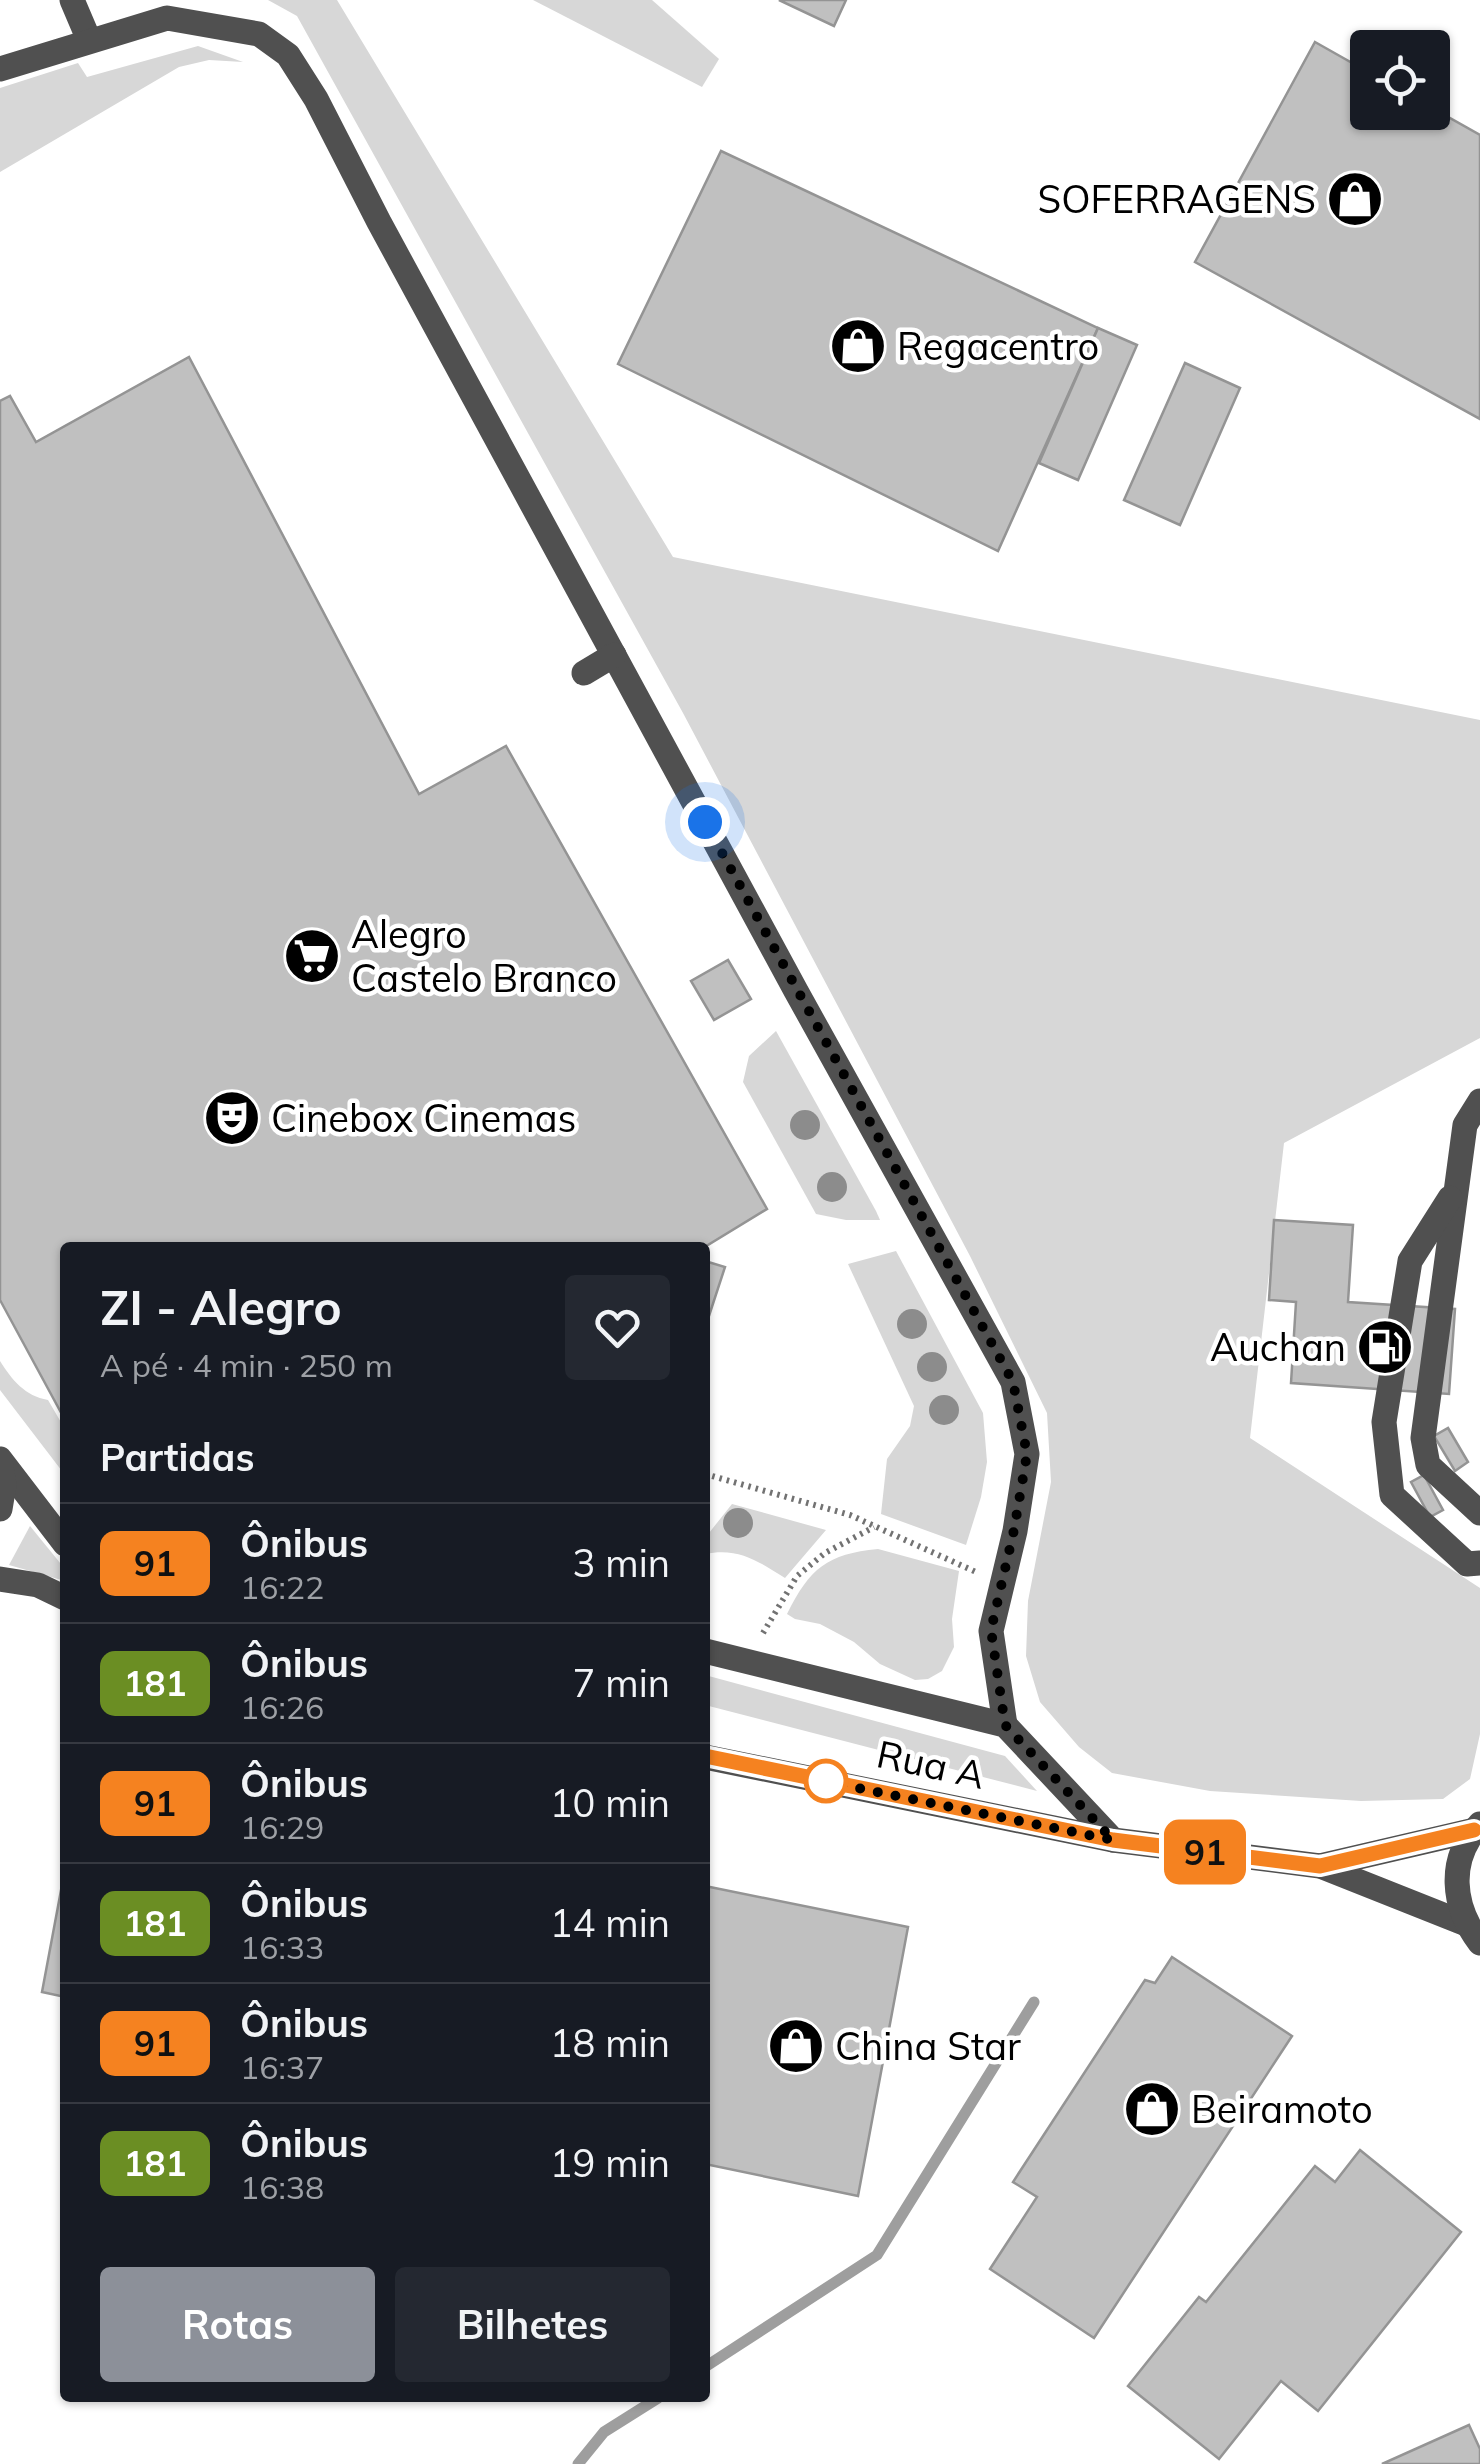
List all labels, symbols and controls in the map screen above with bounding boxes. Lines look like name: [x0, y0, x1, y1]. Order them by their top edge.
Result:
map controls: [1350, 30, 1450, 130]
button: locate: [1350, 30, 1450, 130]
shop icon: SOFERRAGENS: [1325, 169, 1385, 229]
place label: SOFERRAGENS: [1037, 175, 1316, 223]
shop icon: Regacentro: [828, 316, 888, 376]
place label: Regacentro: [897, 322, 1099, 370]
your location: [680, 797, 730, 847]
place label: Alegro Castelo Branco: [351, 910, 617, 1002]
supermarket icon: Alegro Castelo Branco: [282, 926, 342, 986]
theatre icon: Cinebox Cinemas: [202, 1088, 262, 1148]
place label: Cinebox Cinemas: [271, 1094, 576, 1142]
button: heart: [565, 1275, 670, 1380]
text: ZI - Alegro: [100, 1277, 342, 1337]
fuel station icon: Auchan: [1355, 1317, 1415, 1377]
place label: Auchan: [1210, 1323, 1346, 1371]
text: A pé · 4 min · 250 m: [100, 1345, 393, 1385]
text: Partidas: [100, 1433, 254, 1481]
text: Ônibus: [240, 1519, 368, 1567]
text: 3 min: [573, 1539, 670, 1587]
text: 91: [134, 1541, 176, 1585]
text: 16:22: [240, 1567, 324, 1607]
text: Ônibus: [240, 1639, 368, 1687]
text: 7 min: [573, 1659, 670, 1707]
text: 181: [123, 1661, 187, 1705]
text: 16:26: [240, 1687, 324, 1727]
street label: Rua A: [873, 1729, 989, 1799]
text: Ônibus: [240, 1759, 368, 1807]
unlabelled marker: [805, 1760, 847, 1802]
text: 10 min: [550, 1779, 670, 1827]
text: 91: [134, 1781, 176, 1825]
text: 16:29: [240, 1807, 324, 1847]
line badge: 91: [1160, 1820, 1250, 1884]
text: 91: [1184, 1830, 1226, 1874]
text: Ônibus: [240, 1879, 368, 1927]
text: 14 min: [550, 1899, 670, 1947]
text: 181: [123, 1901, 187, 1945]
text: 16:33: [240, 1927, 324, 1967]
text: Ônibus: [240, 1999, 368, 2047]
shop icon: China Star: [766, 2016, 826, 2076]
text: 18 min: [550, 2019, 670, 2067]
text: 91: [134, 2021, 176, 2065]
place label: China Star: [835, 2022, 1021, 2070]
text: 16:37: [240, 2047, 324, 2087]
shop icon: Beiramoto: [1122, 2079, 1182, 2139]
place label: Beiramoto: [1191, 2085, 1373, 2133]
text: Ônibus: [240, 2119, 368, 2167]
text: 19 min: [550, 2139, 670, 2187]
text: 181: [123, 2141, 187, 2185]
text: 16:38: [240, 2167, 324, 2207]
button: Rotas: [100, 2267, 375, 2382]
button: Bilhetes: [395, 2267, 670, 2382]

